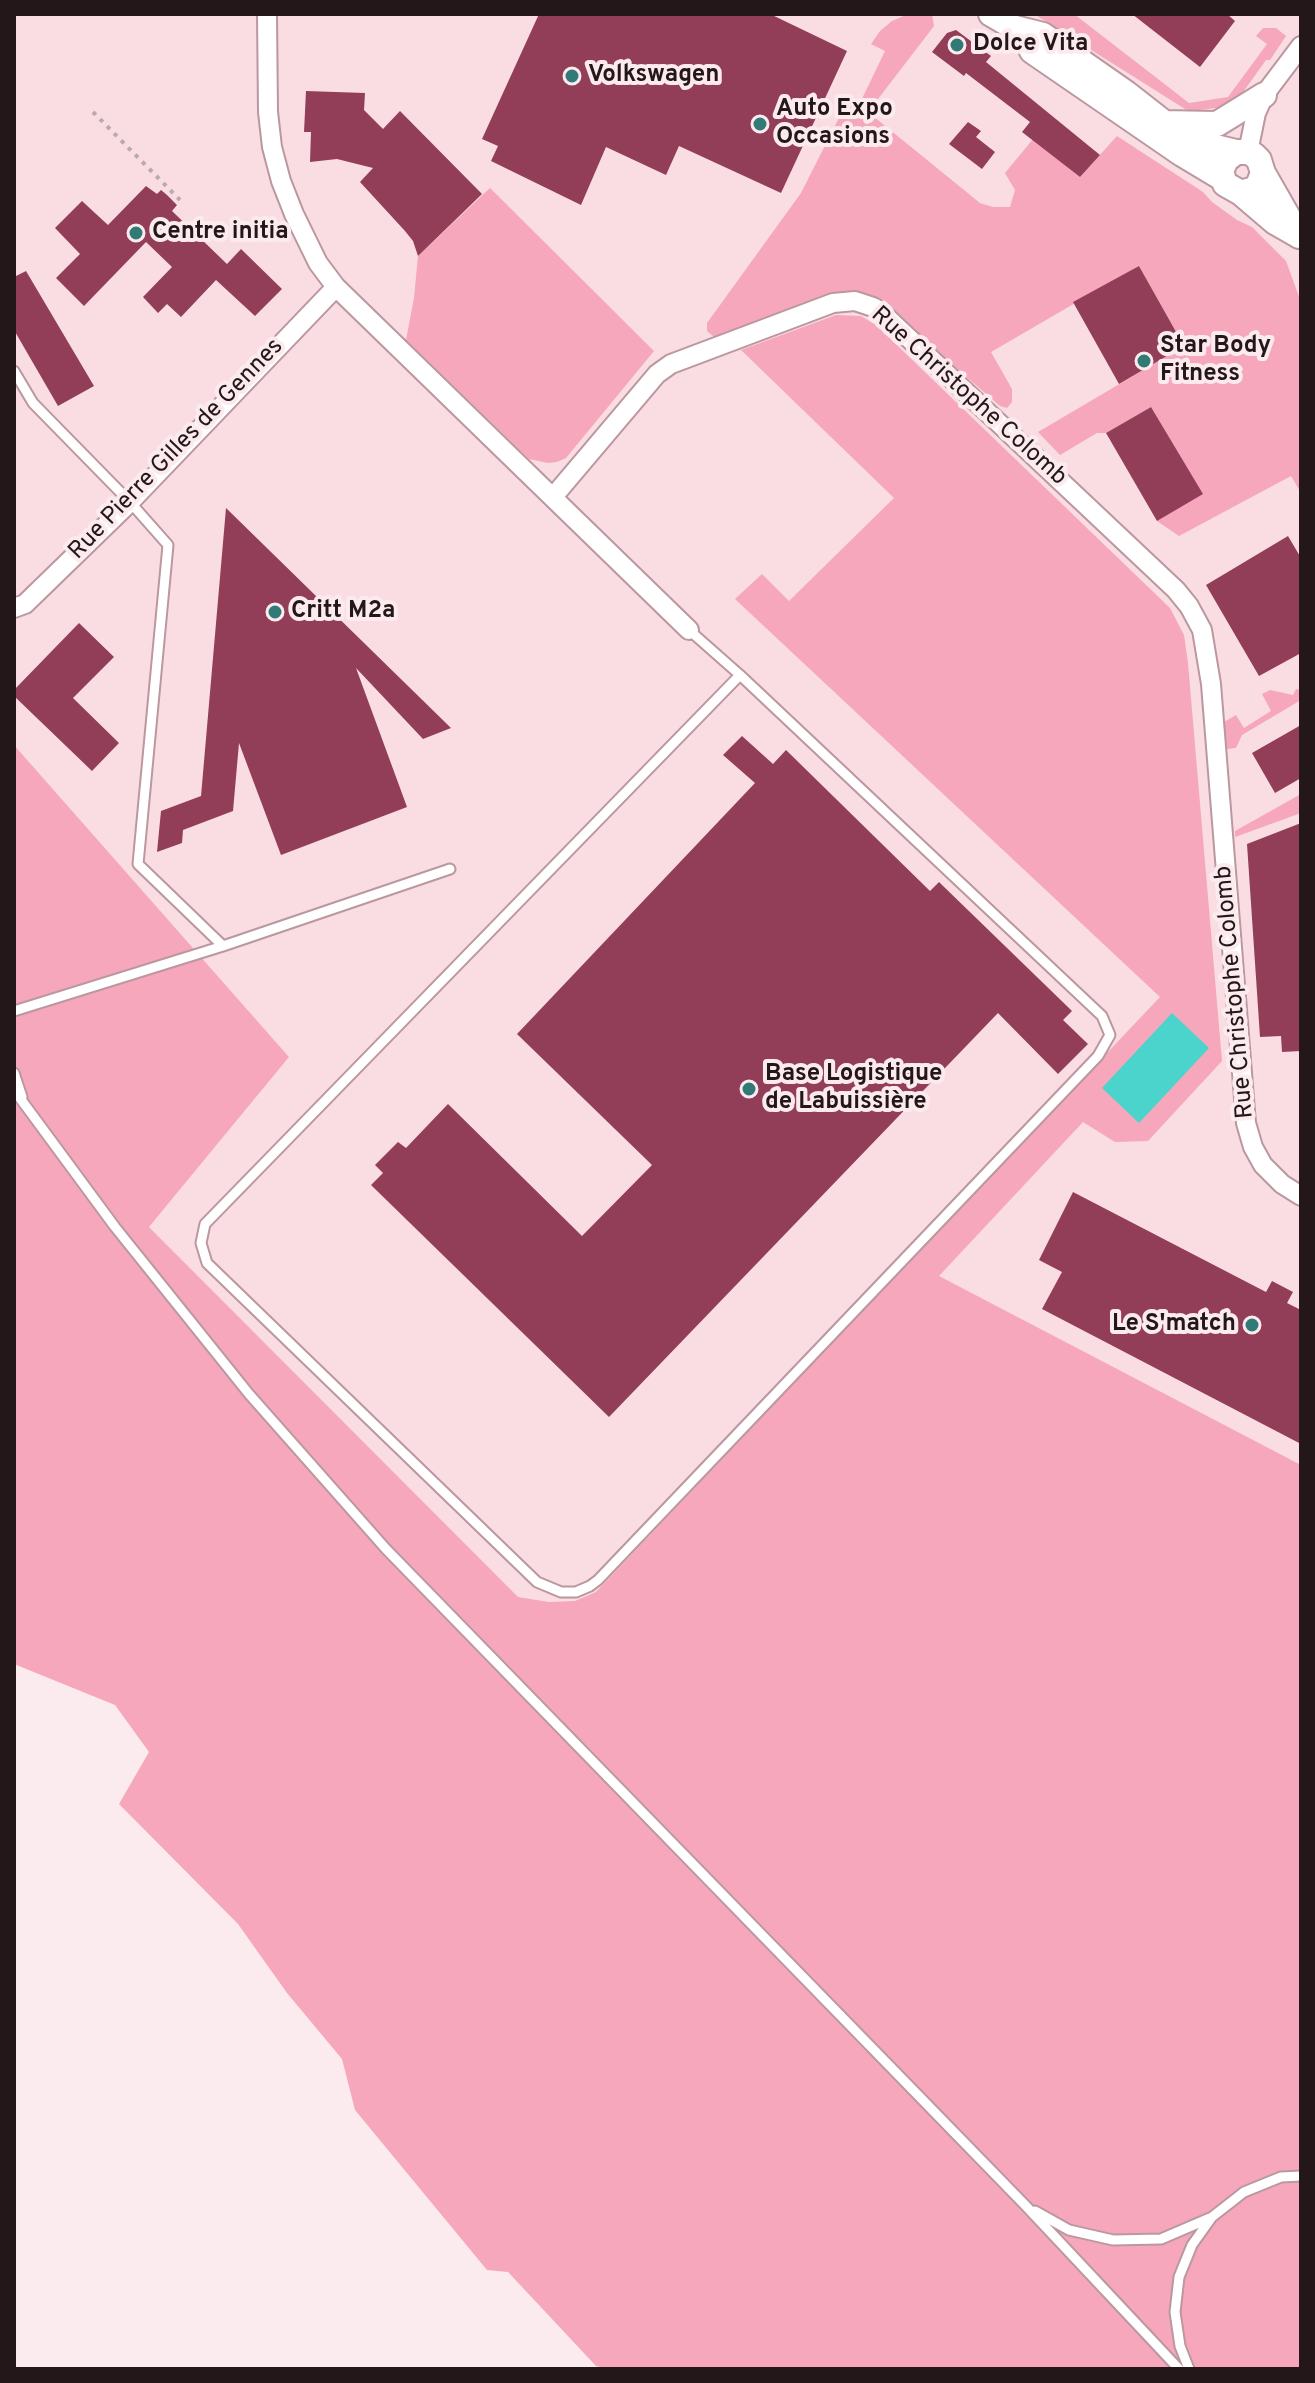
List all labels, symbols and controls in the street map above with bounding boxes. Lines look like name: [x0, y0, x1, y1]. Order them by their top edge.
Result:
place label: Dolce Vita: [973, 31, 1088, 59]
marker: Dolce Vita: [948, 36, 966, 54]
place label: Volkswagen: [588, 62, 720, 90]
marker: Volkswagen: [563, 67, 581, 85]
place label: Auto Expo Occasions: [776, 96, 893, 152]
marker: Auto Expo Occasions: [751, 115, 769, 133]
place label: Centre initia: [152, 219, 289, 247]
marker: Centre initia: [127, 224, 145, 242]
street label: Rue Christophe Colomb: [864, 301, 1072, 493]
street label: Rue Pierre Gilles de Gennes: [64, 333, 290, 567]
place label: Star Body Fitness: [1160, 333, 1271, 389]
marker: Star Body Fitness: [1135, 352, 1153, 370]
place label: Critt M2a: [291, 598, 395, 626]
marker: Critt M2a: [266, 603, 284, 621]
street label: Rue Christophe Colomb: [1211, 864, 1261, 1120]
place label: Base Logistique de Labuissière: [765, 1061, 942, 1117]
marker: Base Logistique de Labuissière: [740, 1080, 758, 1098]
place label: Le S'match: [1112, 1311, 1236, 1339]
marker: Le S'match: [1243, 1316, 1261, 1334]

